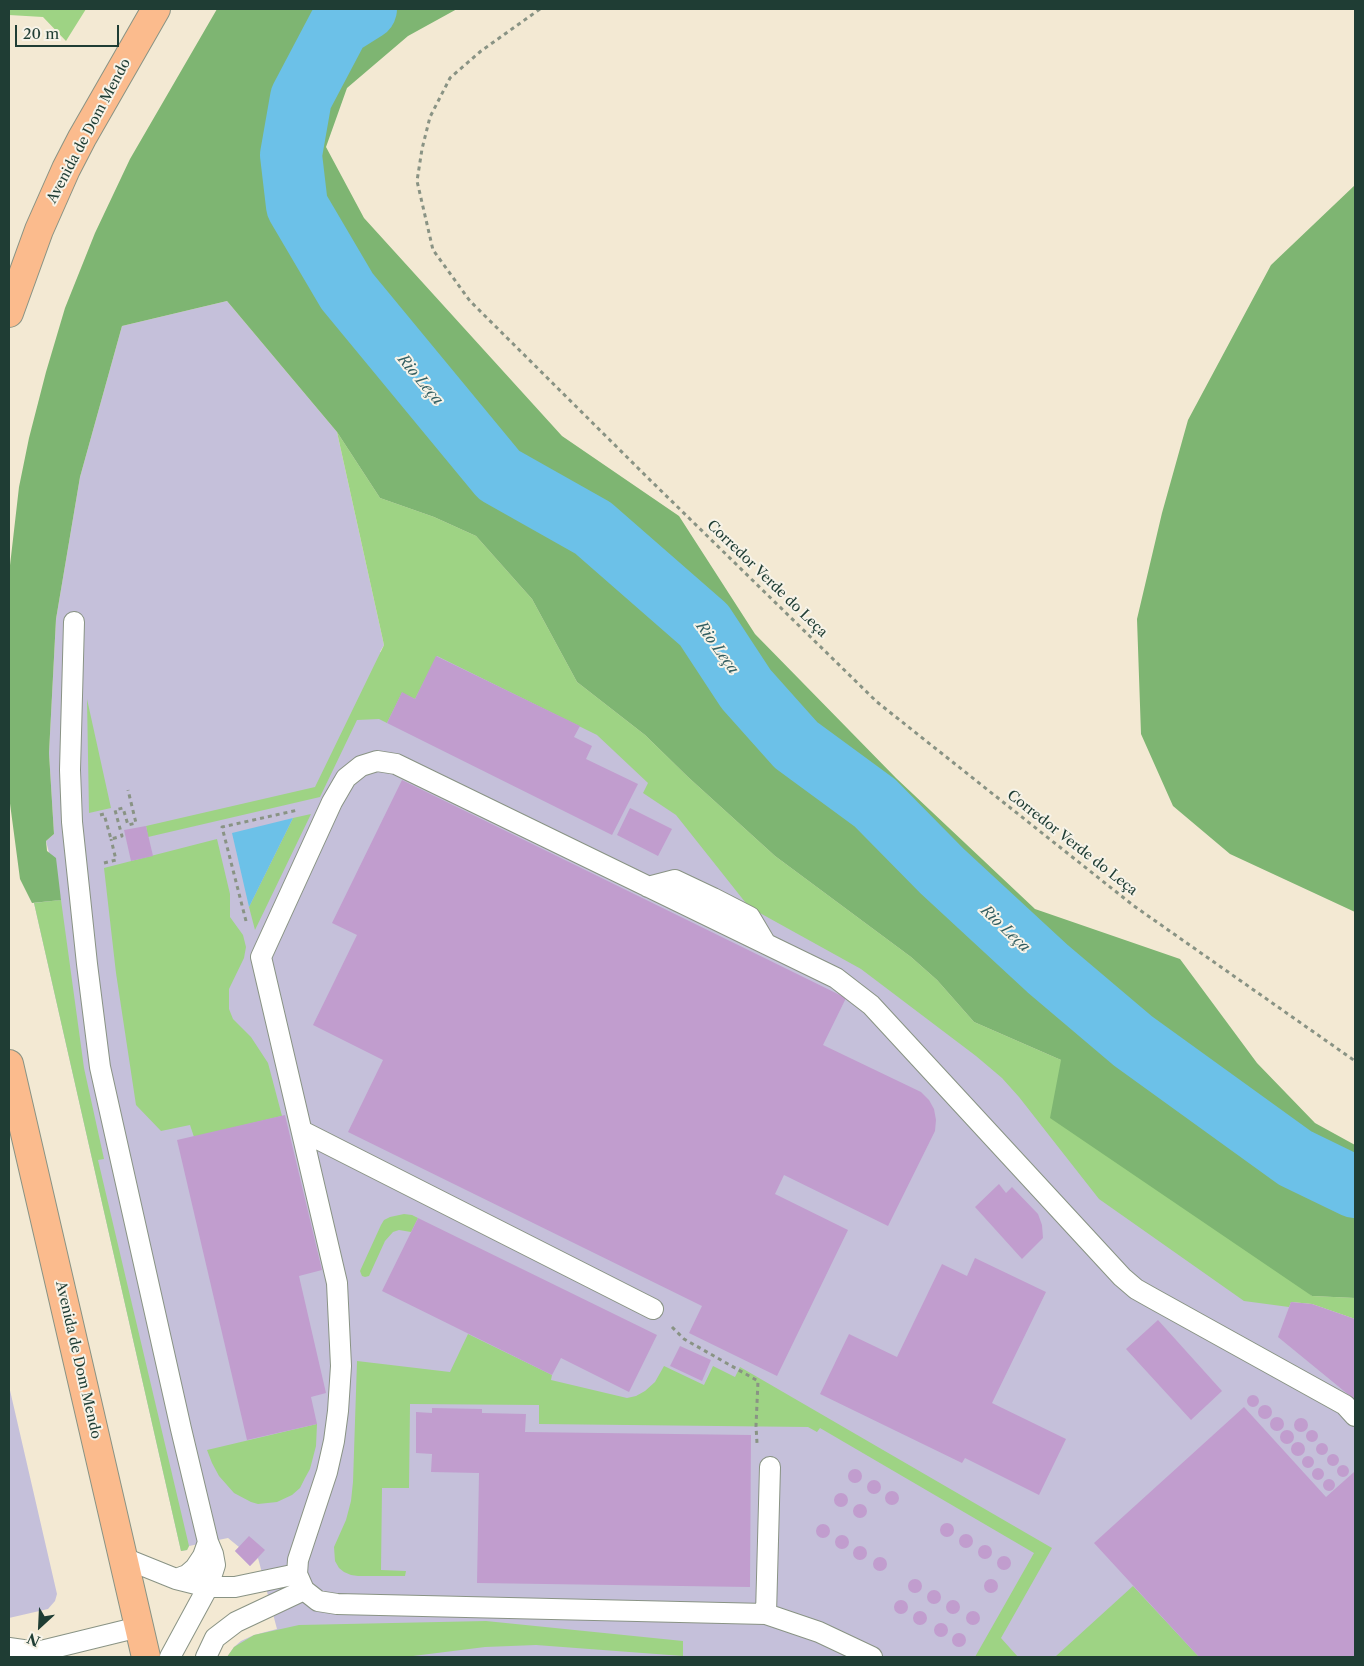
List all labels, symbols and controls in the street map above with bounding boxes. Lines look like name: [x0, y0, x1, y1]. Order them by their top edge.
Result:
scale bar: [18, 15, 121, 47]
text: 20 m: [23, 24, 59, 43]
street label: Avenida de Dom Mendo: [44, 56, 134, 206]
water label: Rio Leça: [394, 351, 446, 409]
street label: Corredor Verde do Leça: [703, 517, 831, 641]
water label: Rio Leça: [692, 618, 742, 678]
street label: Corredor Verde do Leça: [1003, 787, 1141, 899]
water label: Rio Leça: [977, 902, 1033, 956]
street label: Avenida de Dom Mendo: [52, 1279, 104, 1441]
north arrow: [15, 1601, 65, 1651]
text: N: [24, 1629, 43, 1650]

